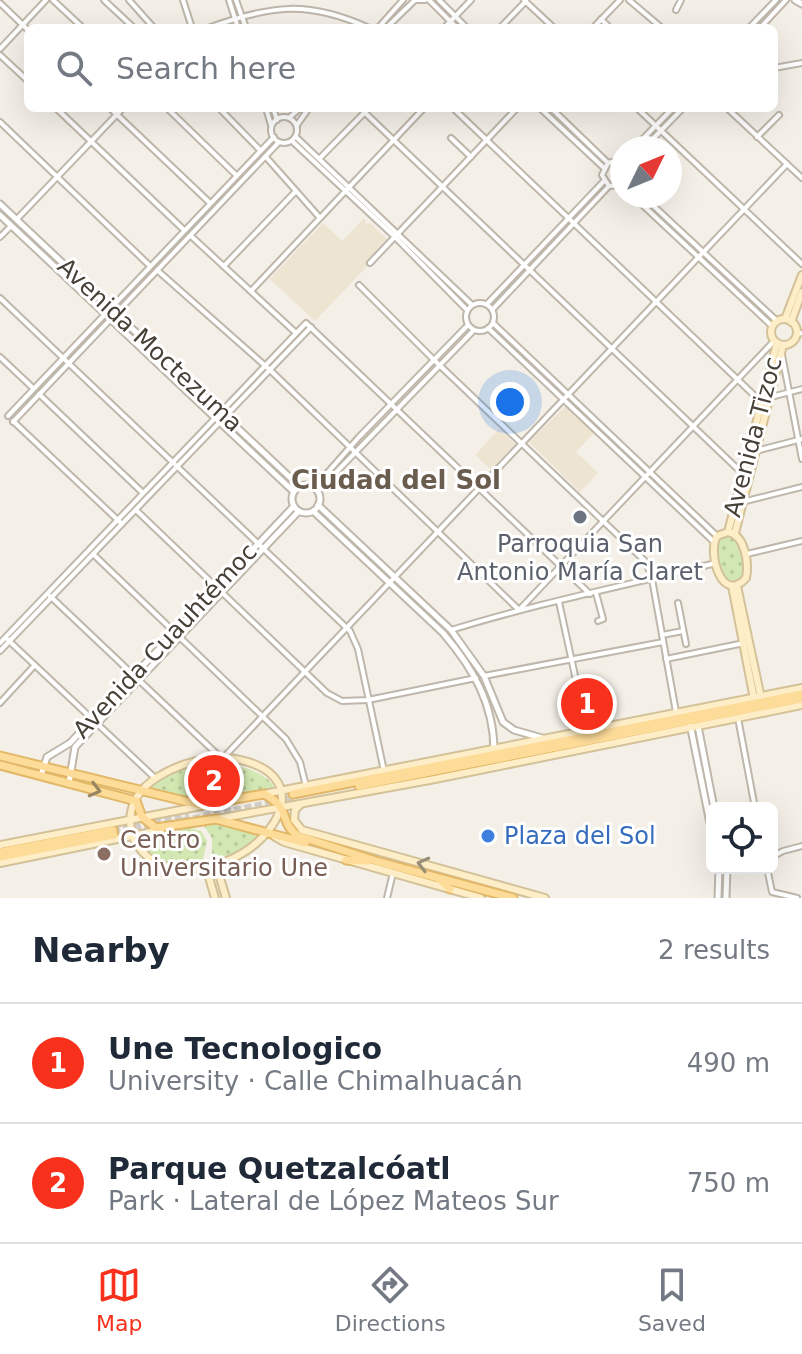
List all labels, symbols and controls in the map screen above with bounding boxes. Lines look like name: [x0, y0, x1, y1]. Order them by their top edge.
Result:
search box: [24, 24, 778, 112]
icon: search: [52, 46, 96, 90]
text: Search here: [116, 51, 296, 86]
north arrow: [610, 136, 682, 208]
street label: Avenida Moctezuma: [52, 252, 248, 438]
street label: Avenida Tizoc: [718, 354, 788, 520]
your location: [490, 382, 530, 422]
district label: Ciudad del Sol: [291, 465, 501, 495]
marker: Parroquia San Antonio María Claret: [571, 508, 589, 526]
place label: Parroquia San Antonio María Claret: [457, 530, 703, 586]
street label: Avenida Cuauhtémoc: [67, 538, 263, 744]
pin: 1: [561, 674, 613, 734]
pin: 2: [188, 751, 240, 811]
one-way arrow: [88, 780, 102, 797]
map controls: [706, 802, 778, 874]
button: locate: [706, 802, 778, 874]
place label: Plaza del Sol: [504, 822, 656, 850]
place label: Centro Universitario Une: [120, 826, 328, 882]
marker: Plaza del Sol: [479, 827, 497, 845]
marker: Centro Universitario Une: [95, 845, 113, 863]
one-way arrow: [416, 857, 430, 873]
text: Nearby: [32, 930, 170, 970]
text: 2 results: [658, 935, 770, 965]
text: Une Tecnologico: [108, 1031, 382, 1066]
text: 1: [49, 1048, 67, 1078]
text: 490 m: [687, 1048, 770, 1078]
text: University · Calle Chimalhuacán: [108, 1066, 523, 1096]
text: Parque Quetzalcóatl: [108, 1151, 451, 1186]
text: 2: [49, 1168, 67, 1198]
text: 750 m: [687, 1168, 770, 1198]
text: Park · Lateral de López Mateos Sur: [108, 1186, 559, 1216]
tab: Map: [96, 1263, 143, 1336]
tab: Directions: [335, 1263, 446, 1336]
tab: Saved: [638, 1263, 706, 1336]

